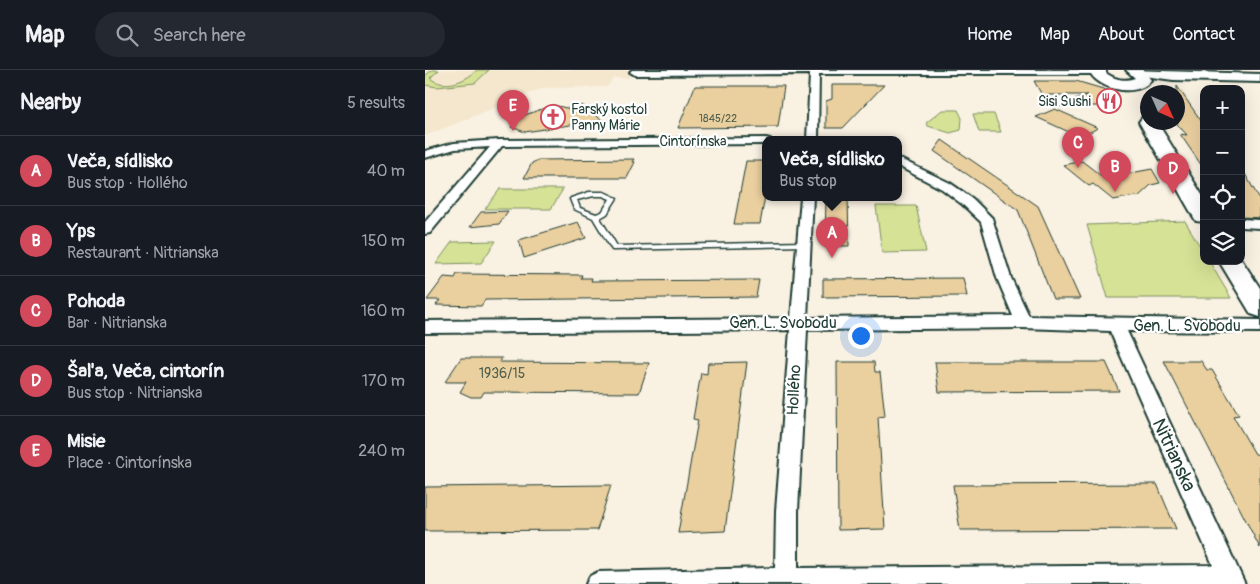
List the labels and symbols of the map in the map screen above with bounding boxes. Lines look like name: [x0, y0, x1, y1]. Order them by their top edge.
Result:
north arrow: [1140, 85, 1185, 130]
restaurant icon: Sisi Sushi: [1096, 88, 1122, 114]
pin: E: [497, 90, 529, 131]
place label: Sisi Sushi: [1038, 93, 1092, 110]
place label: Farský kostol Panny Márie: [571, 101, 647, 134]
church icon: Farský kostol Panny Márie: [540, 104, 566, 130]
house number: 1845/22: [699, 112, 737, 125]
pin: C: [1062, 127, 1094, 168]
street label: Cintorínska: [659, 133, 727, 150]
pin: B: [1099, 151, 1131, 192]
pin: D: [1157, 153, 1189, 194]
pin: A: [816, 217, 848, 258]
street label: Gen. L. Svobodu: [729, 313, 837, 333]
street label: Gen. L. Svobodu: [1133, 316, 1241, 336]
your location: [848, 323, 874, 349]
street label: Hollého: [783, 364, 805, 416]
house number: 1936/15: [479, 365, 525, 382]
street label: Nitrianska: [1147, 415, 1201, 496]

